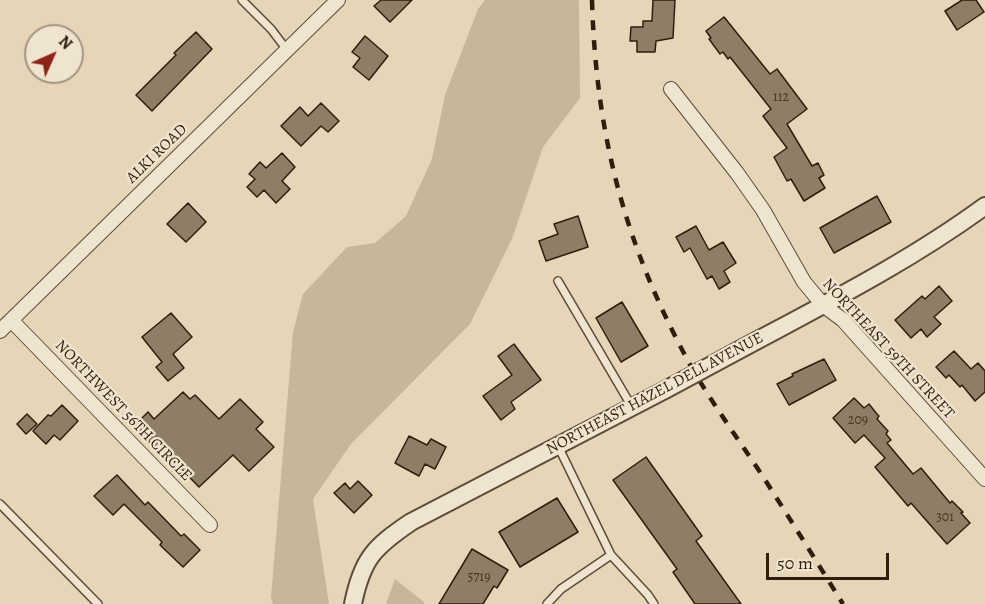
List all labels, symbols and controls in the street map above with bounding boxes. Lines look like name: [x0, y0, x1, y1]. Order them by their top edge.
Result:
north arrow: [24, 24, 84, 84]
text: N: [53, 31, 77, 55]
house number: 112: [773, 90, 789, 106]
street label: ALKI ROAD: [123, 120, 191, 188]
street label: NORTHEAST 59TH STREET: [818, 275, 958, 423]
street label: NORTHEAST HAZEL DELL AVENUE: [543, 328, 767, 460]
street label: NORTHWEST 56TH CIRCLE: [51, 336, 195, 486]
house number: 209: [848, 413, 868, 429]
house number: 301: [936, 510, 954, 526]
scale bar: [769, 541, 892, 579]
text: 50 m: [777, 551, 813, 575]
house number: 5719: [467, 570, 491, 586]

